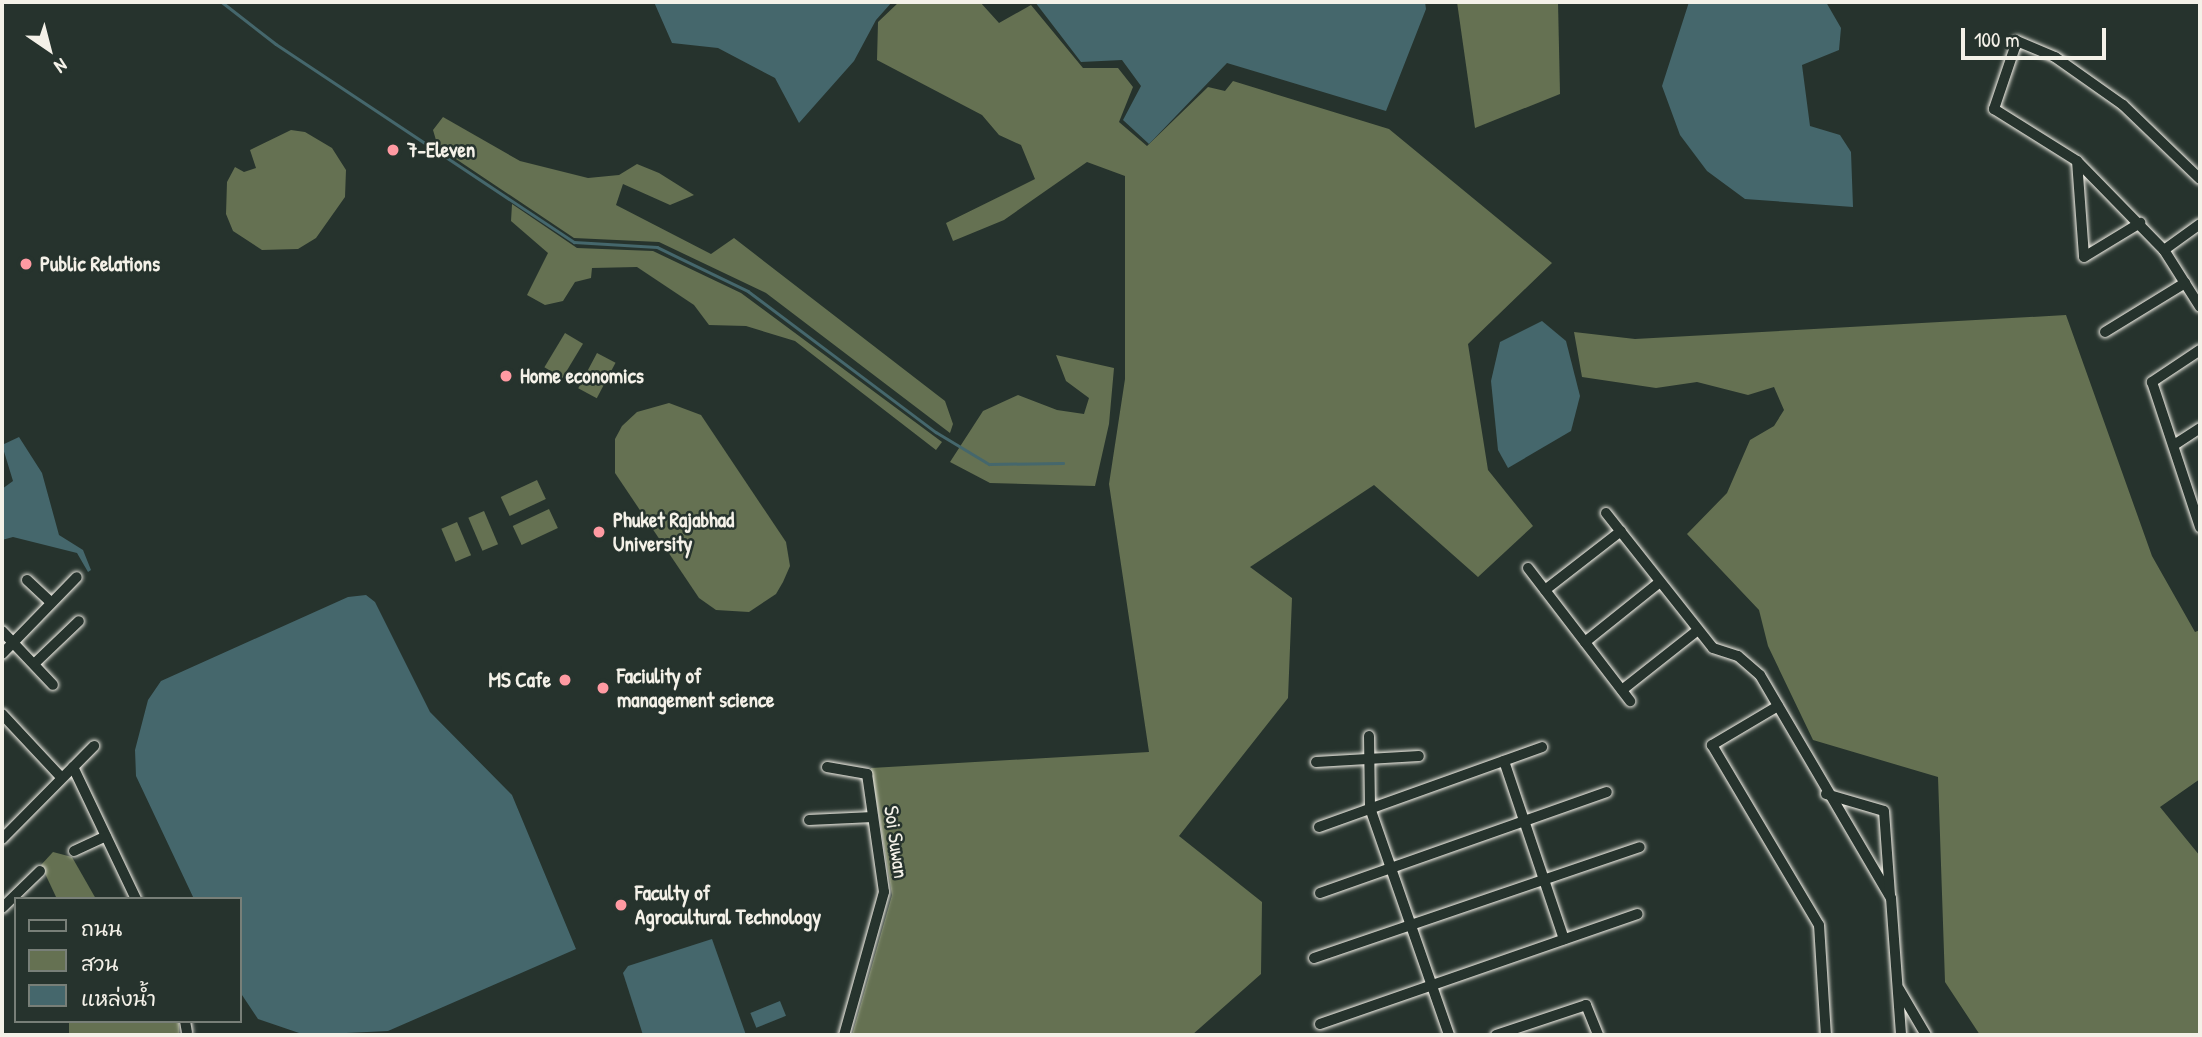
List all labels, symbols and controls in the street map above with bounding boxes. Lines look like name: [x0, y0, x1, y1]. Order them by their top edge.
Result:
north arrow: [14, 14, 84, 84]
scale bar: [1964, 14, 2109, 58]
text: 100 m: [1974, 25, 2020, 54]
text: N: [49, 53, 73, 80]
place label: 7-Eleven: [407, 137, 475, 163]
marker: 7-Eleven: [385, 142, 401, 158]
place label: Public Relations: [40, 251, 160, 277]
marker: Public Relations: [18, 256, 34, 272]
place label: Home economics: [520, 363, 644, 389]
marker: Home economics: [498, 368, 514, 384]
place label: Phuket Rajabhad University: [613, 507, 734, 557]
marker: Phuket Rajabhad University: [591, 524, 607, 540]
place label: Faciulity of management science: [617, 663, 774, 713]
place label: MS Cafe: [488, 667, 551, 693]
marker: MS Cafe: [557, 672, 573, 688]
marker: Faciulity of management science: [595, 680, 611, 696]
street label: Soi Suwan: [878, 804, 914, 880]
place label: Faculty of Agrocultural Technology: [635, 880, 821, 930]
legend: [14, 897, 242, 1023]
marker: Faculty of Agrocultural Technology: [613, 897, 629, 913]
text: ถนน: [81, 914, 122, 943]
text: สวน: [81, 949, 118, 978]
text: แหล่งน้ำ: [81, 984, 156, 1013]

